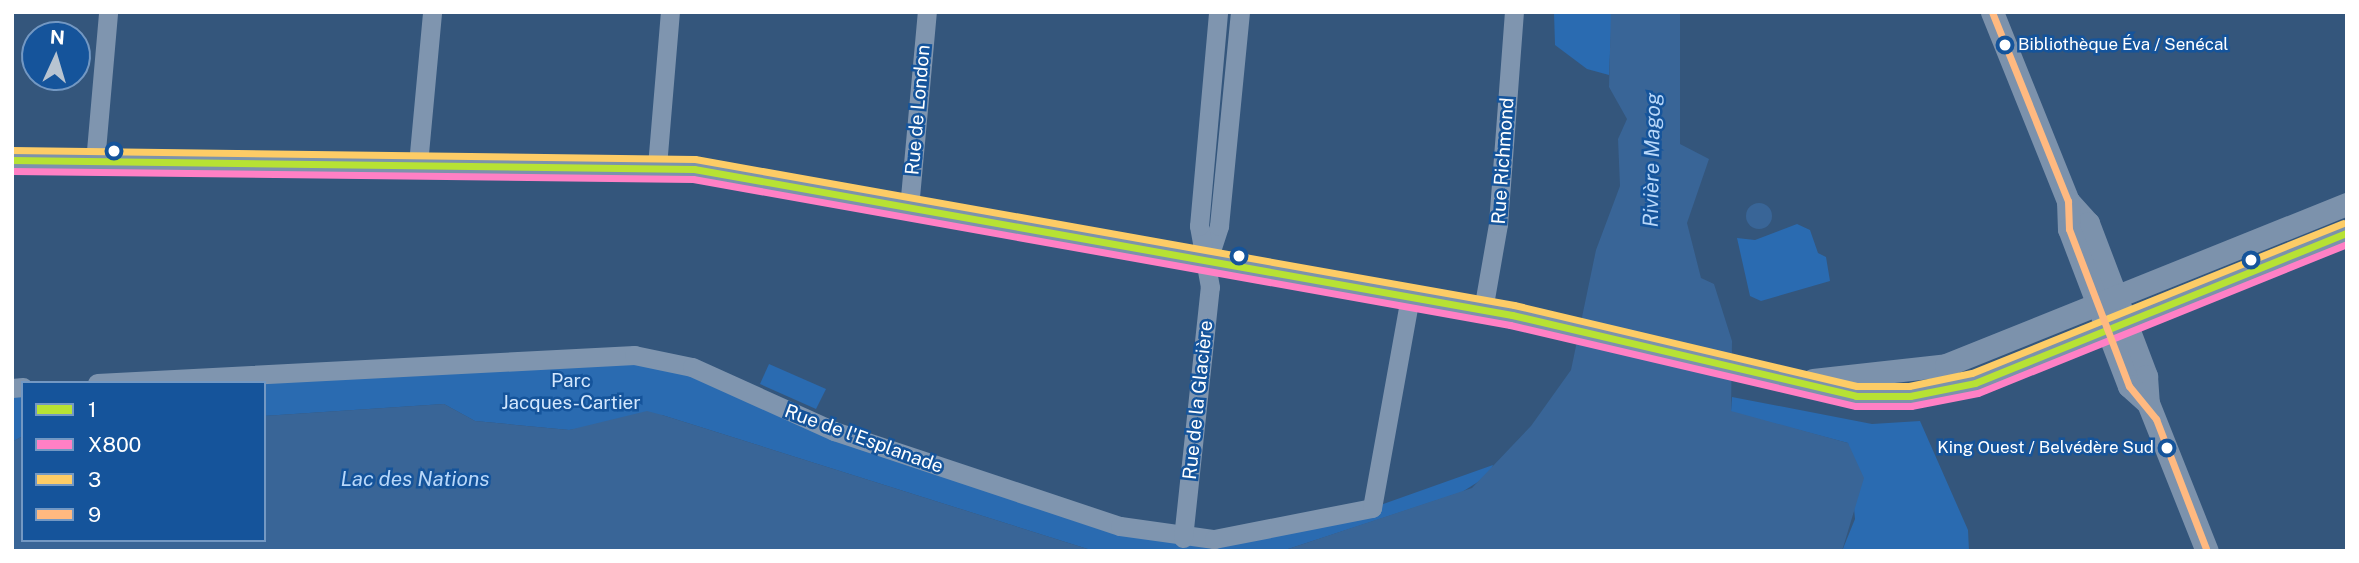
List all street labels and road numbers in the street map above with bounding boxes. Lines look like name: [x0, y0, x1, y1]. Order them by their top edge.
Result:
street label: Rue de London: [901, 44, 935, 176]
street label: Rue Richmond: [1487, 97, 1519, 225]
street label: Rue de la Glacière: [1178, 319, 1218, 481]
street label: Rue de l'Esplanade: [781, 400, 947, 478]

